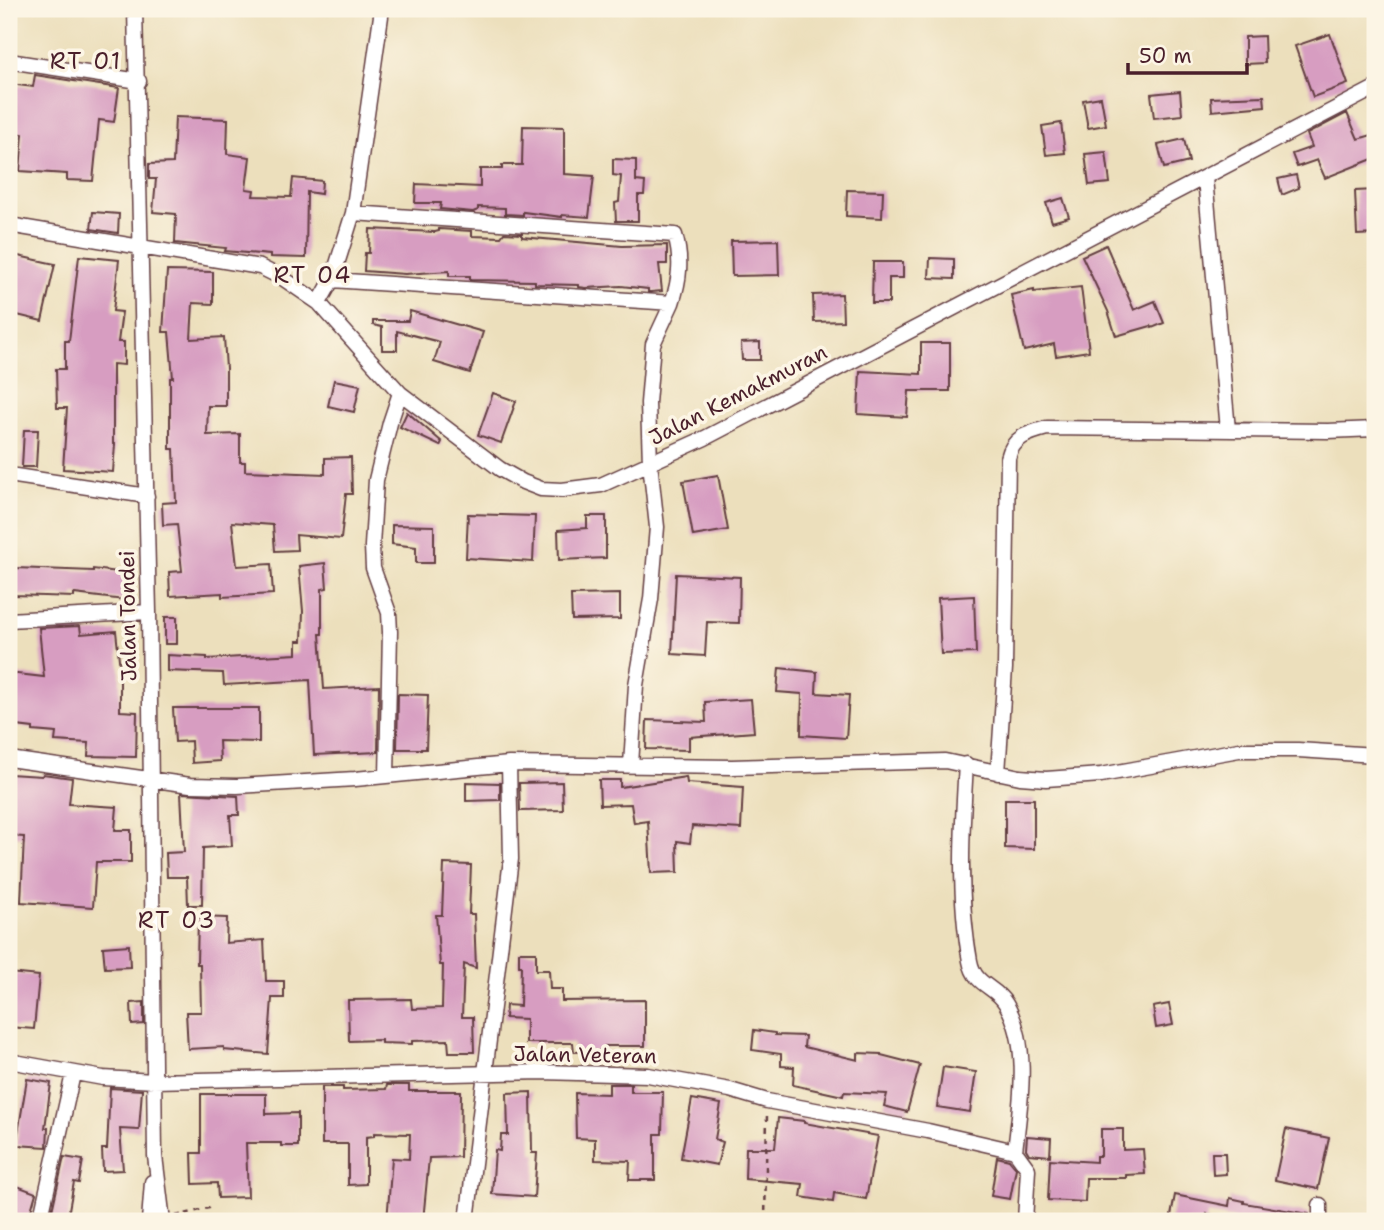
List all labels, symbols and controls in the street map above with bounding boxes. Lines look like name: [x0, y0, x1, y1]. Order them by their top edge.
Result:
scale bar: [1128, 32, 1248, 76]
text: 50 m: [1139, 42, 1192, 70]
district label: RT 01: [50, 46, 122, 76]
district label: RT 04: [274, 260, 352, 290]
street label: Jalan Kemakmuran: [644, 338, 832, 452]
street label: Jalan Tondei: [113, 550, 143, 682]
district label: RT 03: [138, 905, 216, 935]
street label: Jalan Veteran: [513, 1040, 657, 1070]

